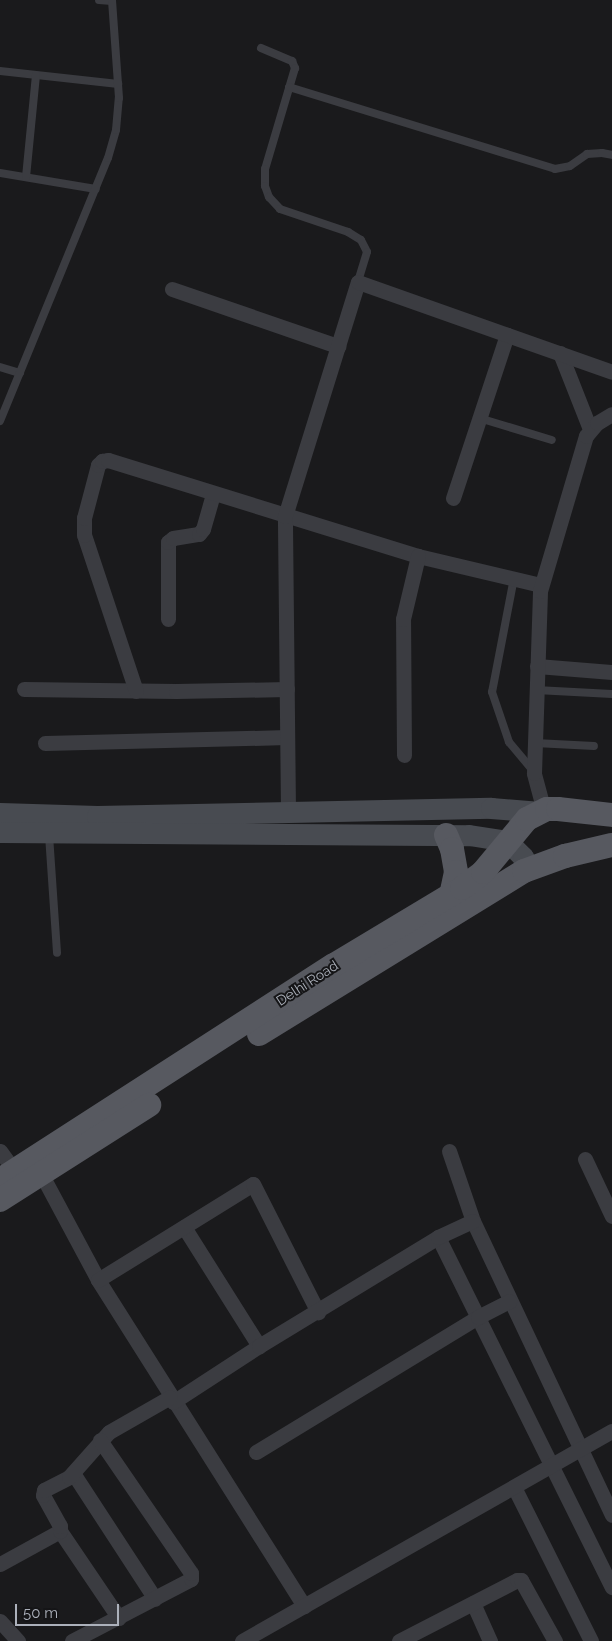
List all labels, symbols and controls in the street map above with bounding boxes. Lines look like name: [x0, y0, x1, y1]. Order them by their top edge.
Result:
street label: Delhi Road: [273, 957, 341, 1009]
scale bar: [18, 1594, 121, 1626]
text: 50 m: [23, 1604, 58, 1622]

